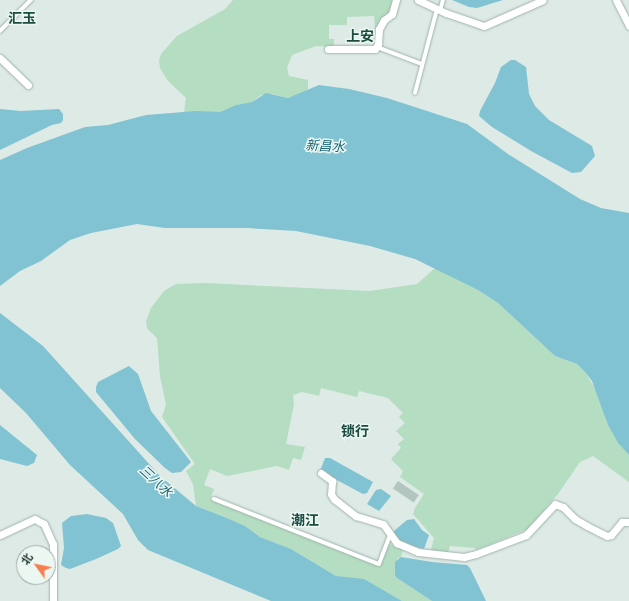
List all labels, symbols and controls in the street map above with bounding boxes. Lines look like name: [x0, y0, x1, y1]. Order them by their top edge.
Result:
district label: 汇玉: [8, 10, 36, 26]
district label: 上安: [346, 28, 374, 44]
water label: 新昌水: [305, 137, 345, 155]
district label: 锁行: [341, 423, 369, 439]
water label: 三八水: [136, 462, 176, 500]
district label: 潮江: [291, 512, 319, 528]
north arrow: [16, 545, 56, 585]
text: 北: [17, 550, 36, 567]

